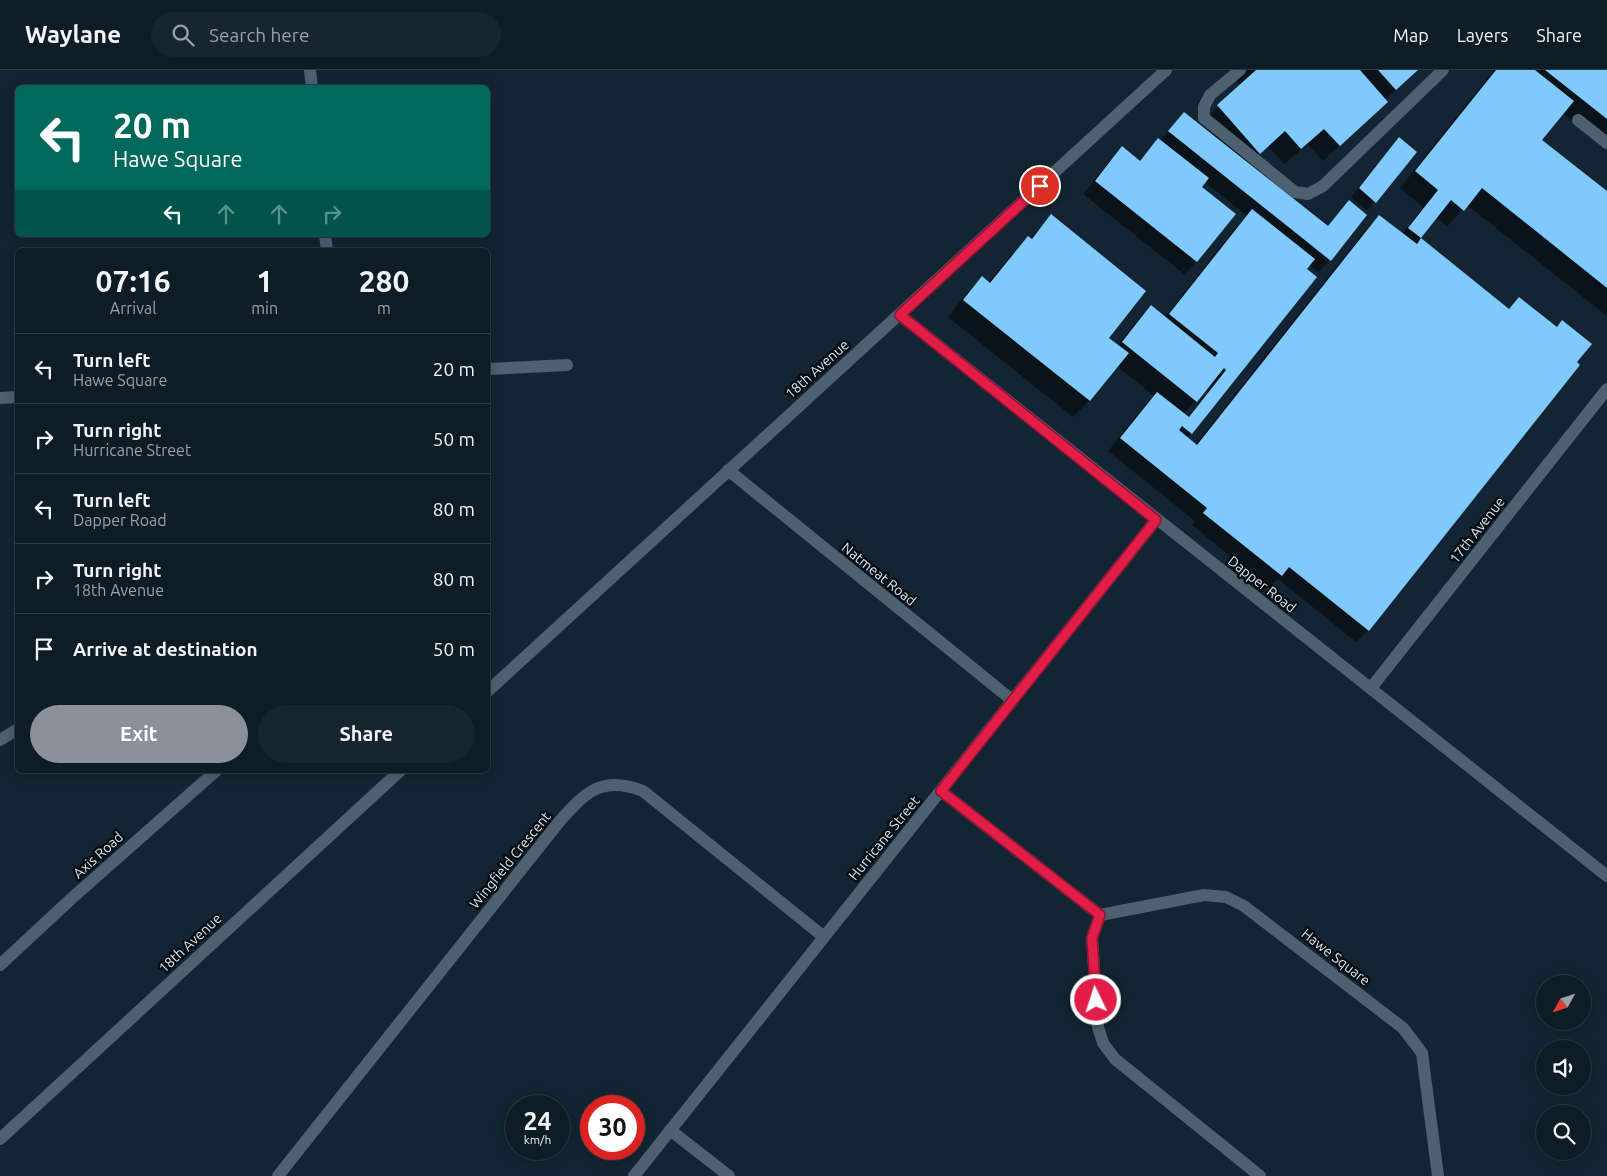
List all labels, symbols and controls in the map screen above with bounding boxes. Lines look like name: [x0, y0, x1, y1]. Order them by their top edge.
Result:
search box: [151, 12, 501, 57]
text: Waylane: [25, 21, 121, 48]
icon: search: [169, 21, 197, 49]
text: Search here: [209, 24, 309, 46]
text: Map: [1393, 25, 1429, 45]
text: Layers: [1457, 25, 1508, 45]
text: Share: [1536, 25, 1582, 45]
icon: left: [30, 105, 95, 170]
text: 20 m: [113, 105, 191, 145]
text: Hawe Square: [113, 146, 243, 171]
pin: [1019, 165, 1061, 207]
icon: arrive: [1026, 172, 1054, 200]
icon: left: [159, 200, 187, 228]
icon: ahead: [212, 200, 240, 228]
icon: ahead: [265, 200, 293, 228]
icon: right: [318, 200, 346, 228]
text: 07:16: [96, 264, 171, 298]
text: 1: [256, 264, 273, 298]
text: 280: [359, 264, 409, 298]
text: Arrival: [110, 299, 156, 317]
text: min: [251, 299, 278, 317]
text: m: [377, 299, 391, 317]
street label: 18th Avenue: [782, 336, 852, 402]
text: Turn left: [73, 349, 151, 371]
icon: left: [30, 355, 58, 383]
text: 20 m: [433, 358, 475, 380]
text: Hawe Square: [73, 371, 167, 389]
text: Turn right: [73, 419, 161, 441]
icon: right: [30, 425, 58, 453]
text: 50 m: [433, 428, 475, 450]
text: Hurricane Street: [73, 441, 191, 459]
text: Turn left: [73, 489, 151, 511]
street label: 17th Avenue: [1446, 494, 1508, 566]
icon: left: [30, 495, 58, 523]
text: 80 m: [433, 498, 475, 520]
text: Dapper Road: [73, 511, 167, 529]
street label: Natmeat Road: [839, 539, 919, 609]
street label: Dapper Road: [1225, 552, 1299, 616]
text: Turn right: [73, 559, 161, 581]
icon: right: [30, 565, 58, 593]
text: 80 m: [433, 568, 475, 590]
text: 18th Avenue: [73, 581, 164, 599]
icon: arrive: [30, 635, 58, 663]
text: Arrive at destination: [73, 638, 258, 660]
text: 50 m: [433, 638, 475, 660]
button: Exit: [30, 705, 248, 763]
button: Share: [258, 705, 475, 763]
street label: Hurricane Street: [845, 792, 923, 883]
street label: Wingfield Crescent: [466, 808, 554, 911]
street label: Axis Road: [70, 828, 126, 882]
street label: 18th Avenue: [155, 910, 225, 976]
street label: Hawe Square: [1299, 925, 1373, 989]
position arrow: [1069, 973, 1121, 1025]
north arrow: [1536, 975, 1591, 1030]
map controls: [1536, 975, 1591, 1160]
button: sound: [1536, 1040, 1591, 1095]
speed limit sign: 30: [580, 1095, 645, 1160]
button: search: [1536, 1105, 1591, 1160]
text: 24: [523, 1107, 552, 1135]
text: km/h: [524, 1133, 551, 1146]

